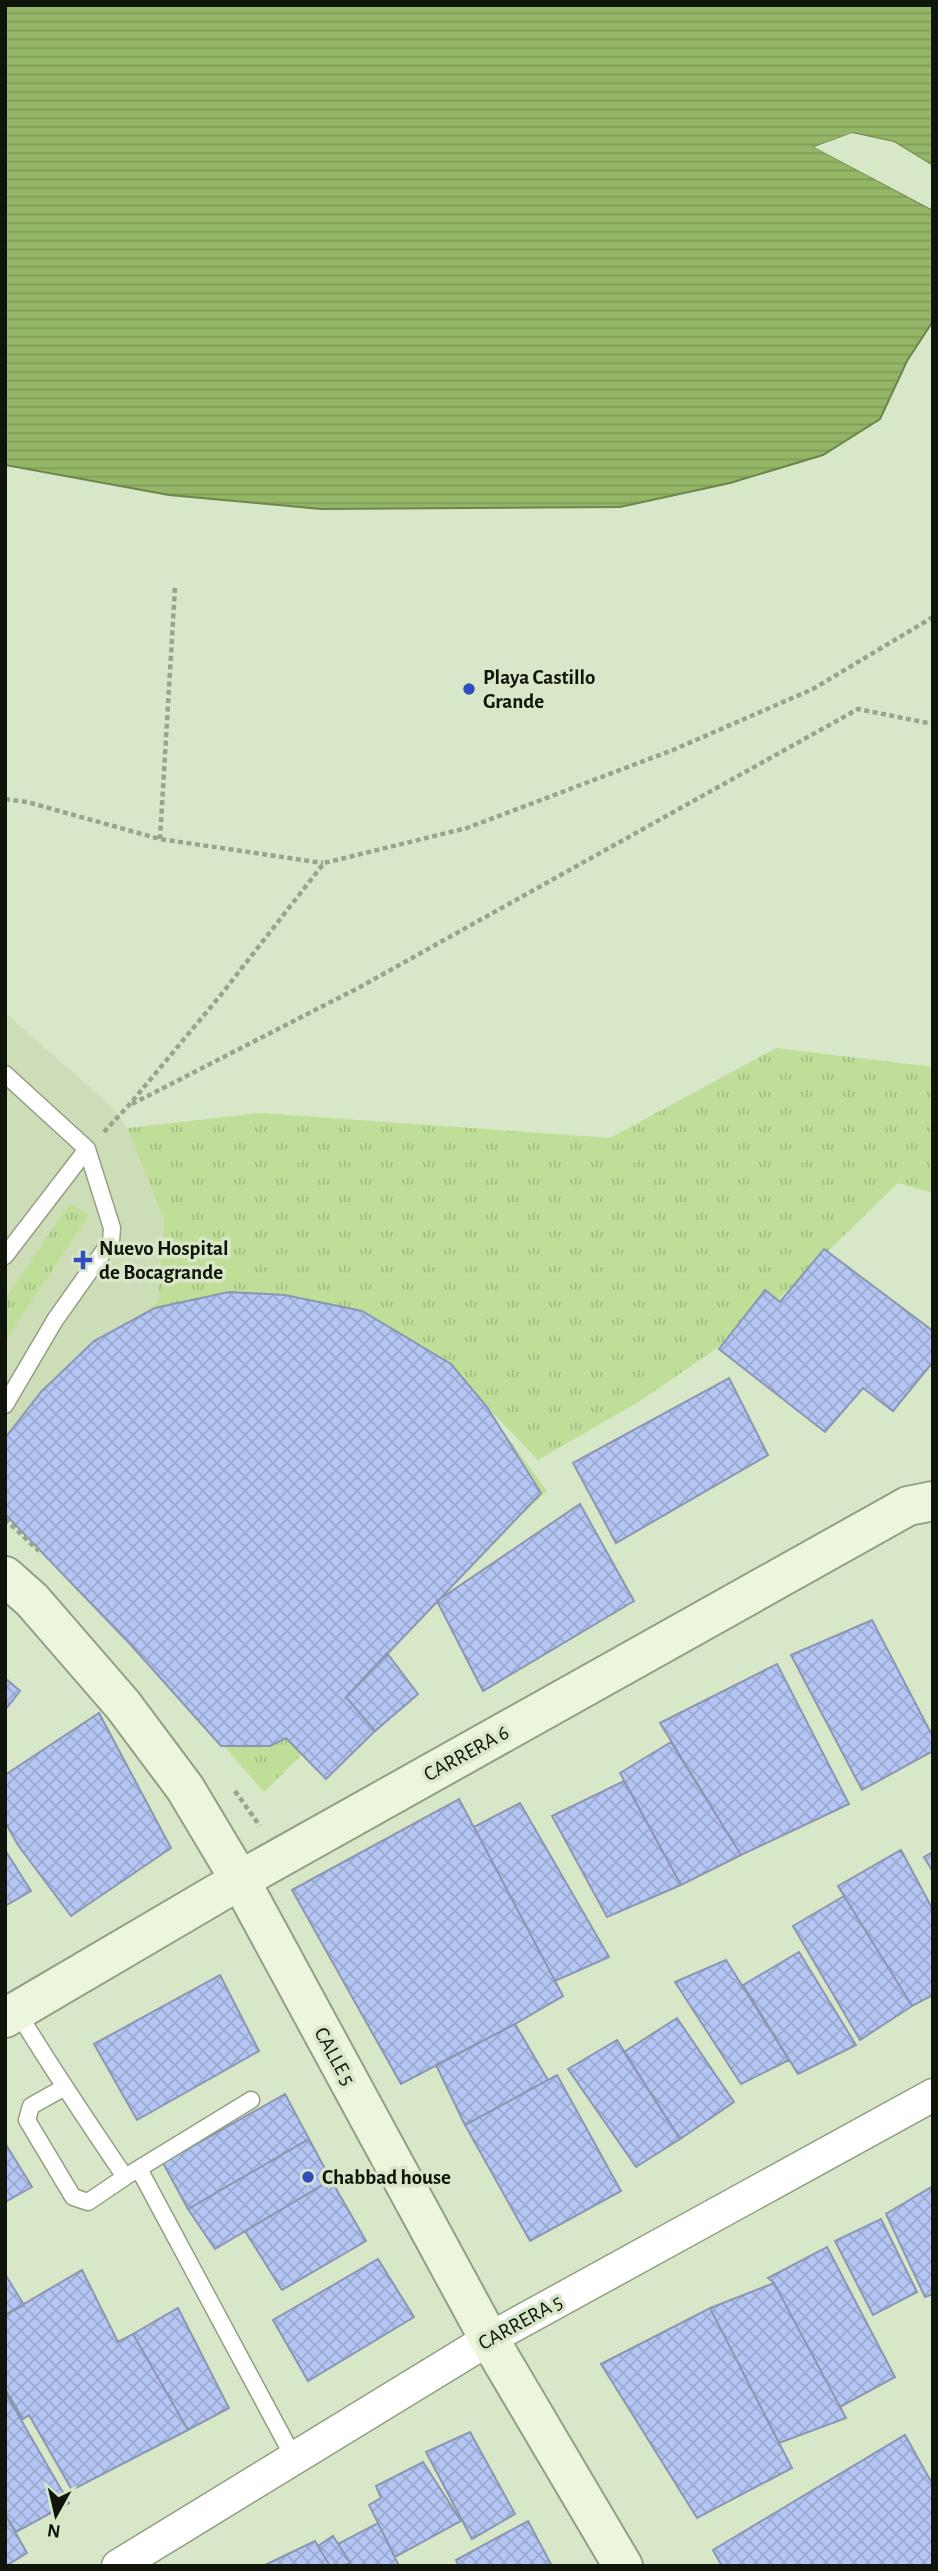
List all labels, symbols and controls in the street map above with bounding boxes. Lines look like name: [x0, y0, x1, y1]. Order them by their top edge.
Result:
place label: Playa Castillo Grande: [483, 667, 596, 712]
marker: Playa Castillo Grande: [461, 681, 477, 697]
place label: Nuevo Hospital de Bocagrande: [99, 1238, 229, 1283]
marker: Nuevo Hospital de Bocagrande: [73, 1250, 93, 1270]
street label: CARRERA 6: [420, 1722, 512, 1785]
street label: CALLE 5: [310, 2024, 359, 2089]
place label: Chabbad house: [322, 2167, 451, 2188]
marker: Chabbad house: [300, 2169, 316, 2185]
street label: CARRERA 5: [475, 2291, 566, 2354]
north arrow: [21, 2480, 91, 2550]
text: N: [46, 2520, 62, 2541]

